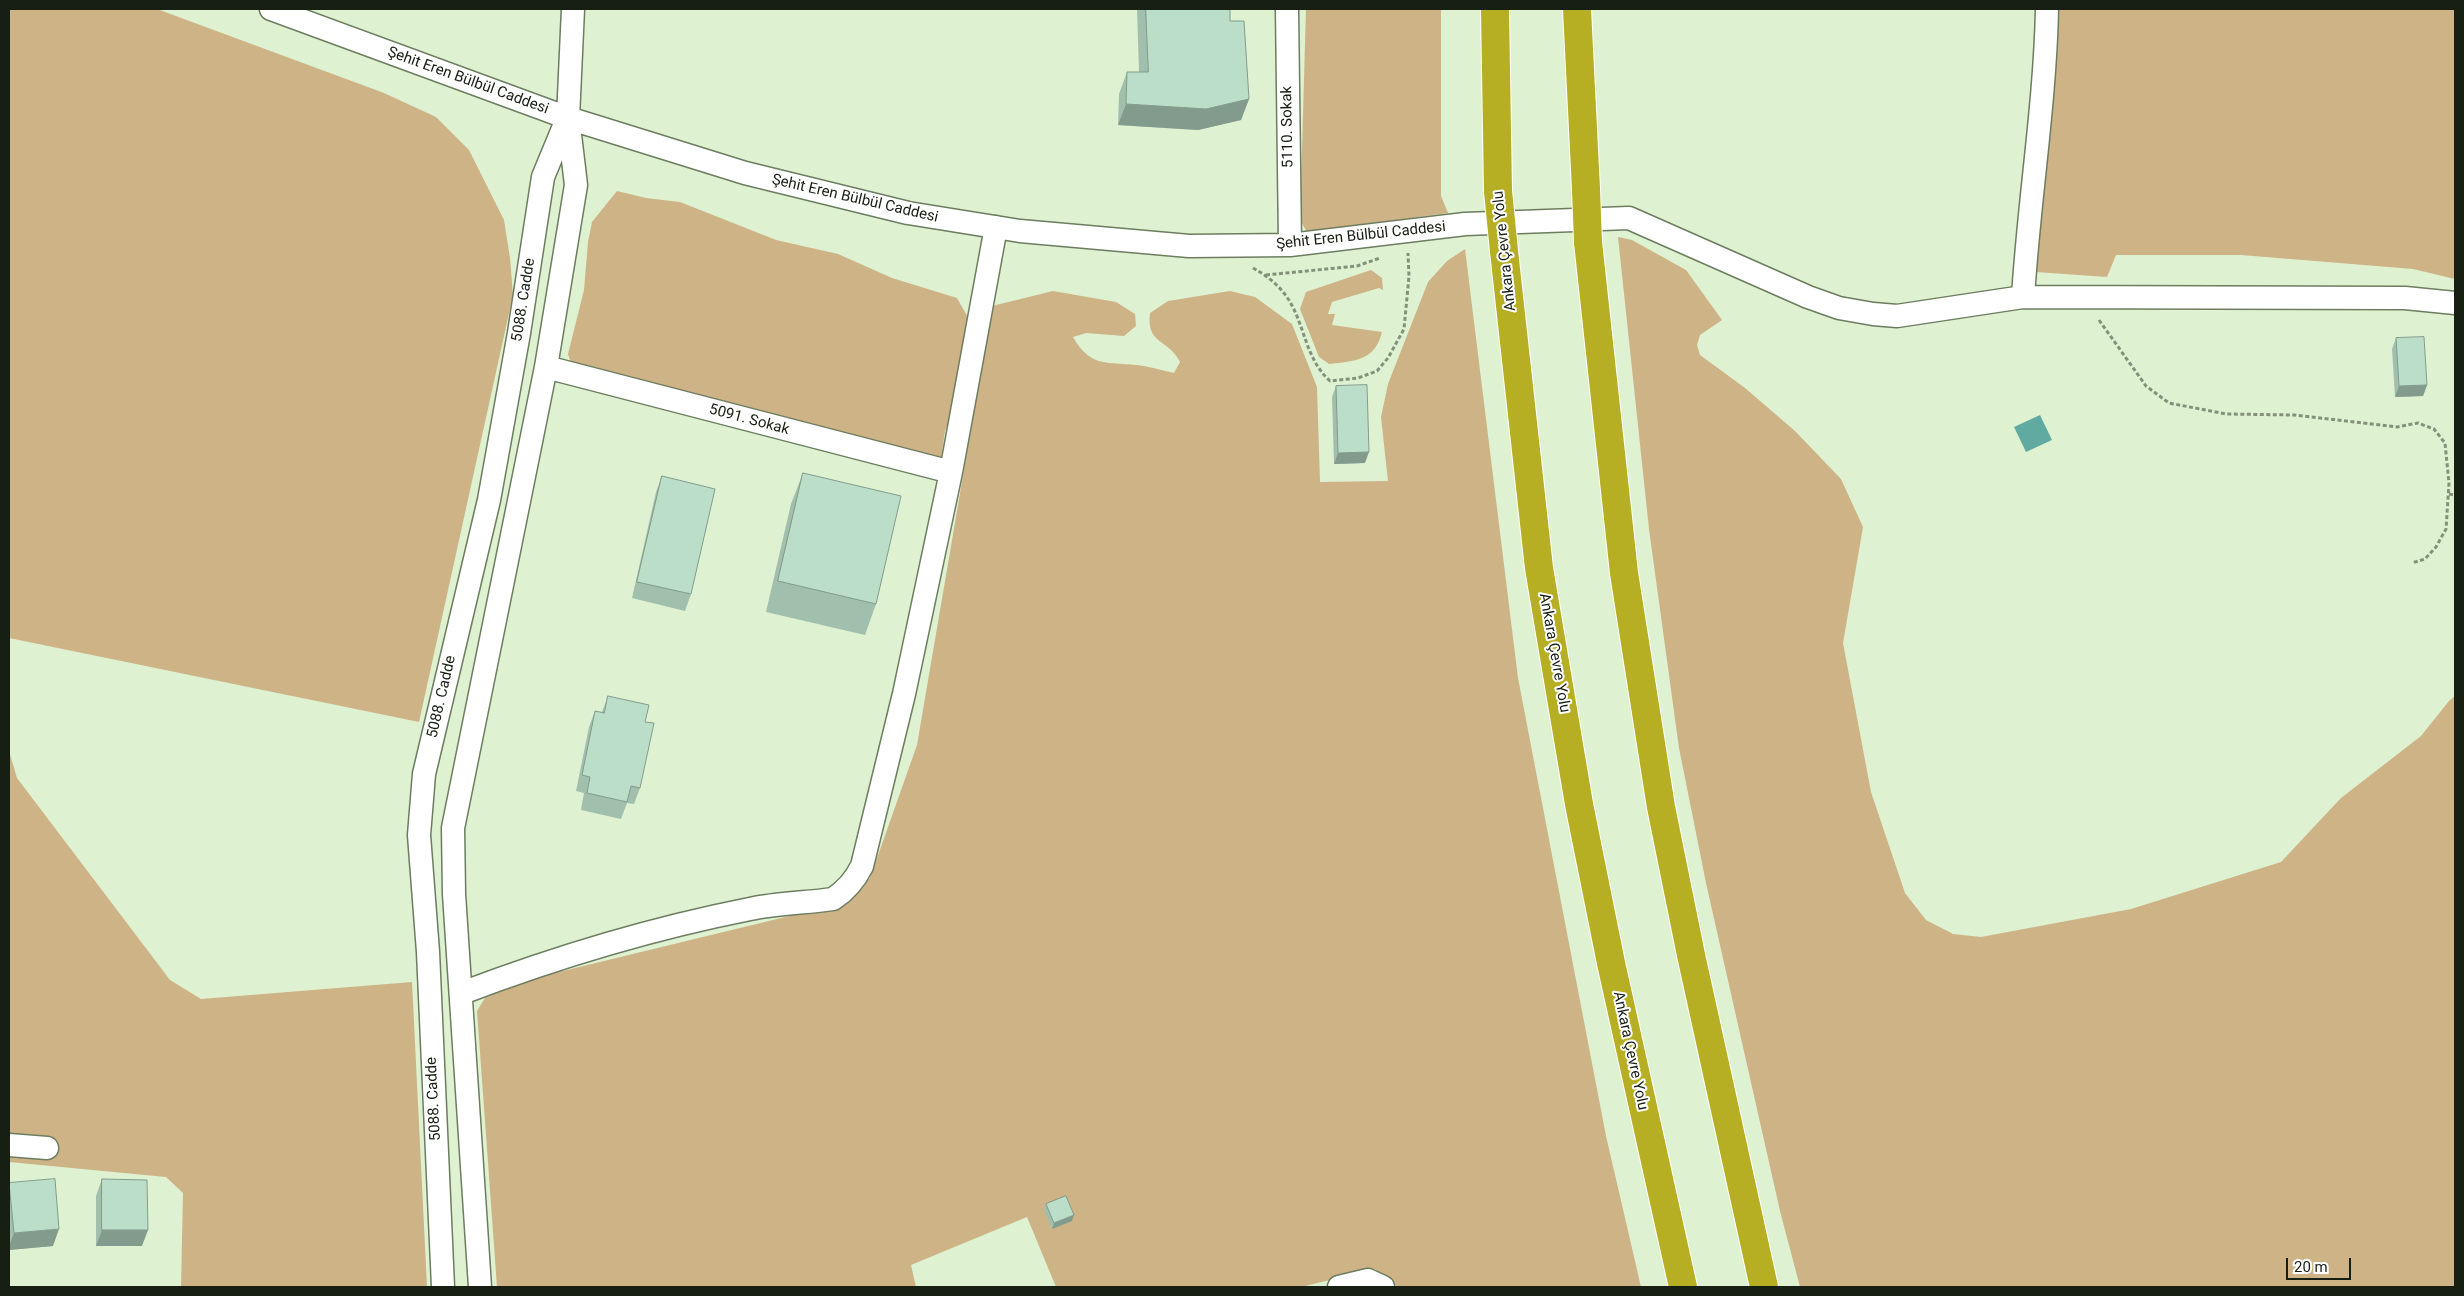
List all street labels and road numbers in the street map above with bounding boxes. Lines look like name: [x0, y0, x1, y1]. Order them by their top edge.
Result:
street label: Şehit Eren Bülbül Caddesi: [385, 43, 551, 119]
street label: 5110. Sokak: [1278, 86, 1298, 168]
street label: Şehit Eren Bülbül Caddesi: [770, 171, 940, 227]
street label: Ankara Çevre Yolu: [1490, 190, 1520, 312]
street label: Şehit Eren Bülbül Caddesi: [1275, 218, 1447, 254]
street label: 5088. Cadde: [509, 257, 539, 343]
street label: 5091. Sokak: [707, 401, 791, 439]
street label: Ankara Çevre Yolu: [1535, 592, 1573, 714]
street label: 5088. Cadde: [424, 654, 460, 740]
street label: Ankara Çevre Yolu: [1609, 990, 1651, 1112]
street label: 5088. Cadde: [423, 1056, 445, 1142]

